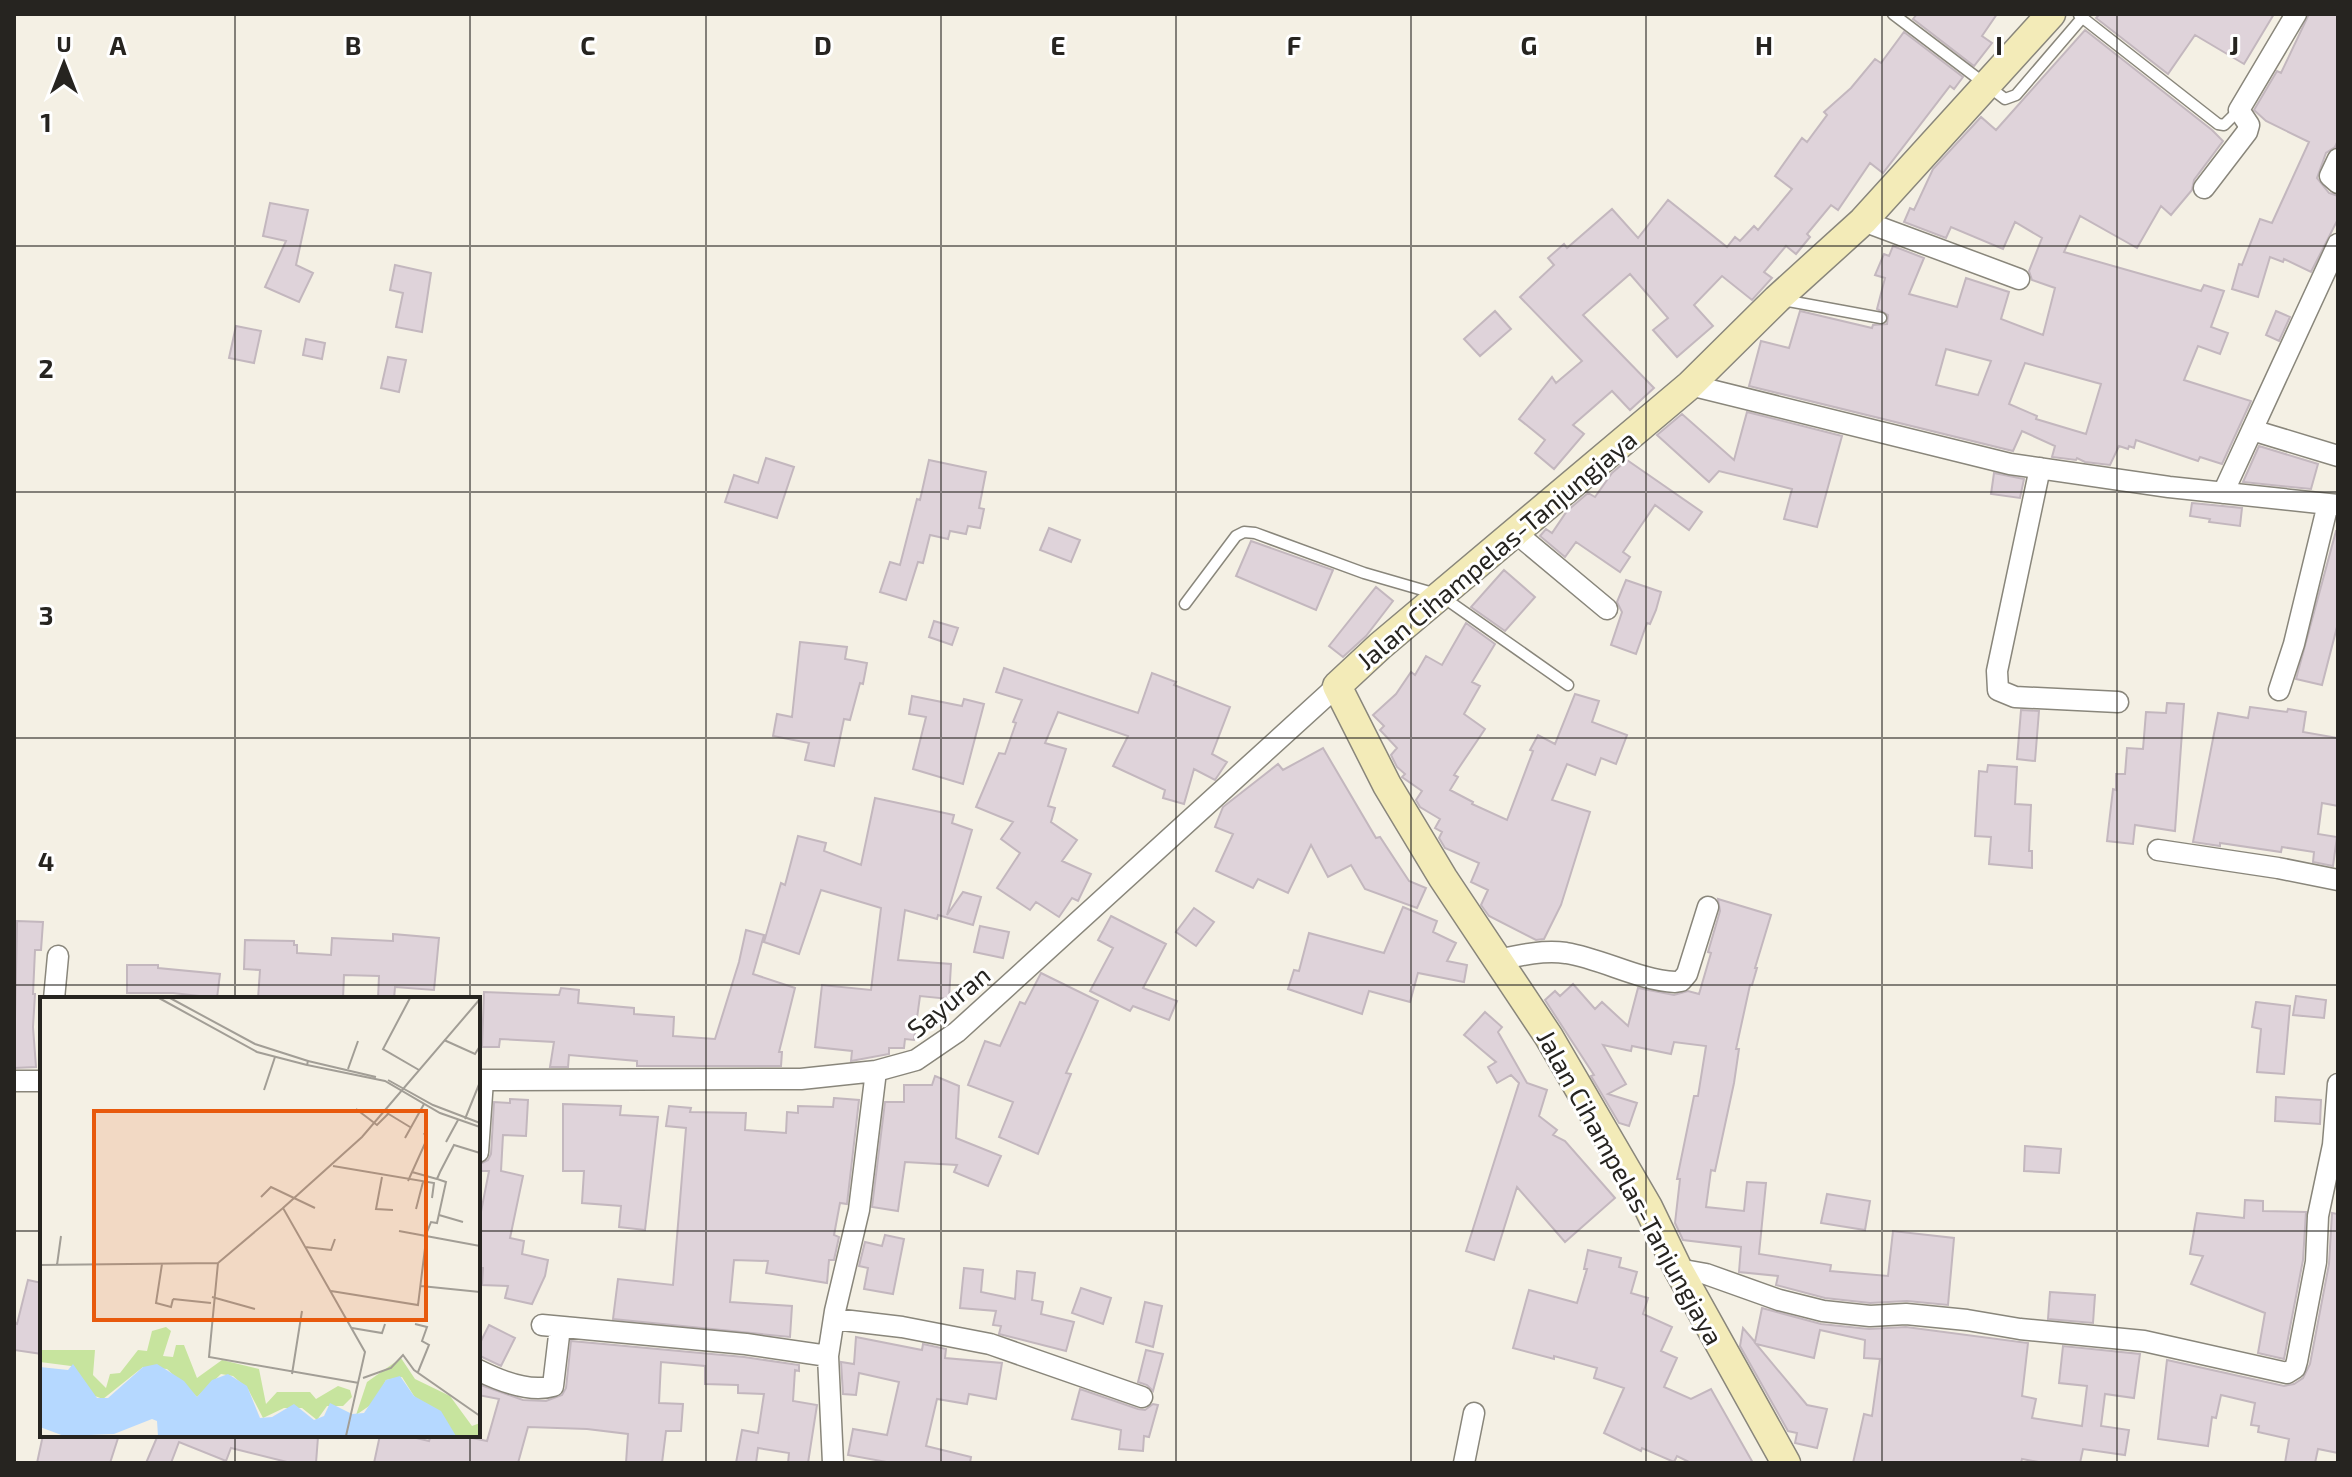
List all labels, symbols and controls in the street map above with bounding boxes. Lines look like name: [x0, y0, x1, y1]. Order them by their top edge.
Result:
north arrow: [24, 24, 104, 104]
text: A: [110, 29, 127, 60]
text: B: [345, 29, 361, 60]
text: C: [580, 29, 596, 60]
text: D: [814, 29, 832, 60]
text: E: [1050, 29, 1066, 60]
text: F: [1287, 29, 1301, 60]
text: G: [1521, 29, 1537, 60]
text: H: [1755, 29, 1773, 60]
text: I: [1995, 29, 2003, 60]
text: J: [2229, 29, 2239, 60]
text: U: [56, 30, 72, 56]
text: 1: [40, 106, 52, 137]
text: 2: [38, 352, 54, 383]
street label: Jalan Cihampelas-Tanjungjaya: [1350, 423, 1642, 675]
text: 3: [39, 599, 53, 630]
text: 4: [38, 845, 54, 876]
street label: Sayuran: [900, 958, 996, 1044]
inset map: [40, 997, 480, 1437]
street label: Jalan Cihampelas-Tanjungjaya: [1531, 1024, 1731, 1350]

